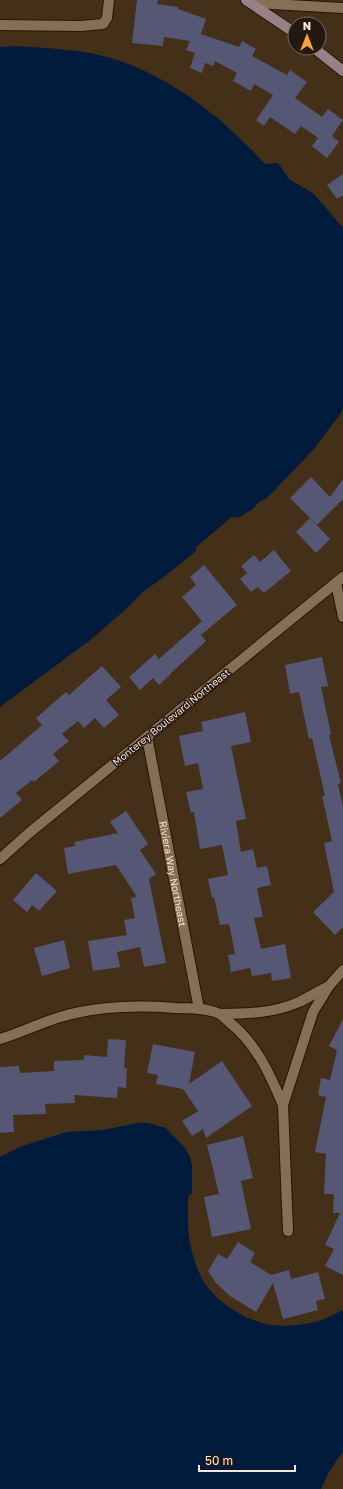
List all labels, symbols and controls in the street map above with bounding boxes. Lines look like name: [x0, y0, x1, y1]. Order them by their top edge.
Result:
north arrow: [287, 16, 327, 56]
text: N: [303, 19, 311, 32]
street label: Monterey Boulevard Northeast: [110, 666, 232, 768]
street label: Riviera Way Northeast: [157, 820, 189, 927]
scale bar: [199, 1447, 295, 1473]
text: 50 m: [205, 1453, 233, 1468]

